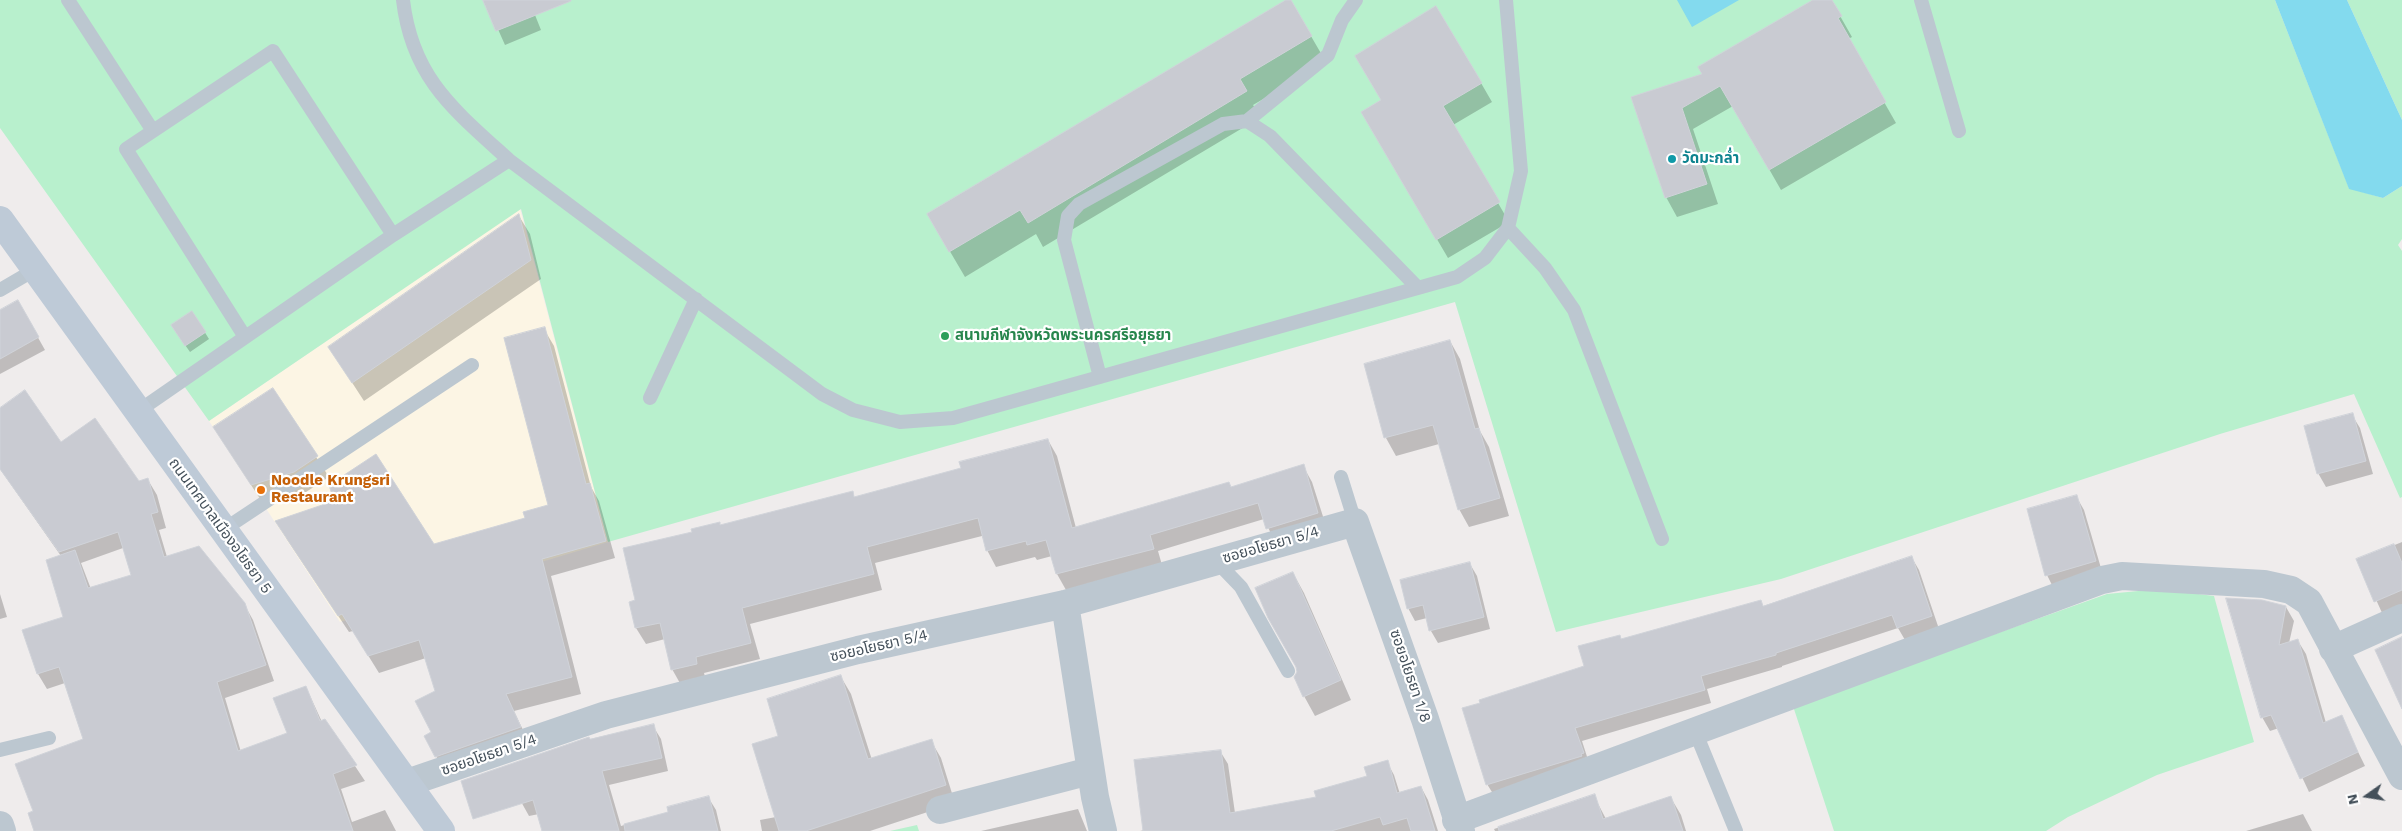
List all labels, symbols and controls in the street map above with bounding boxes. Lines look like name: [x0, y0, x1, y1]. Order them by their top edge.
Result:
place label: วัดมะกล่ำ: [1682, 150, 1739, 168]
marker: วัดมะกล่ำ: [1666, 153, 1678, 165]
place label: สนามกีฬาจังหวัดพระนครศรีอยุธยา: [955, 327, 1171, 345]
marker: สนามกีฬาจังหวัดพระนครศรีอยุธยา: [939, 330, 951, 342]
street label: ถนนเทศบาลเมืองอโยธยา 5: [165, 455, 275, 597]
place label: Noodle Krungsri Restaurant: [271, 472, 390, 507]
marker: Noodle Krungsri Restaurant: [255, 484, 267, 496]
street label: ซอยอโยธยา 5/4: [1221, 523, 1321, 567]
street label: ซอยอโยธยา 5/4: [828, 626, 930, 666]
street label: ซอยอโยธยา 1/8: [1386, 627, 1434, 725]
street label: ซอยอโยธยา 5/4: [439, 730, 539, 780]
north arrow: [2342, 771, 2392, 821]
text: N: [2343, 793, 2361, 806]

